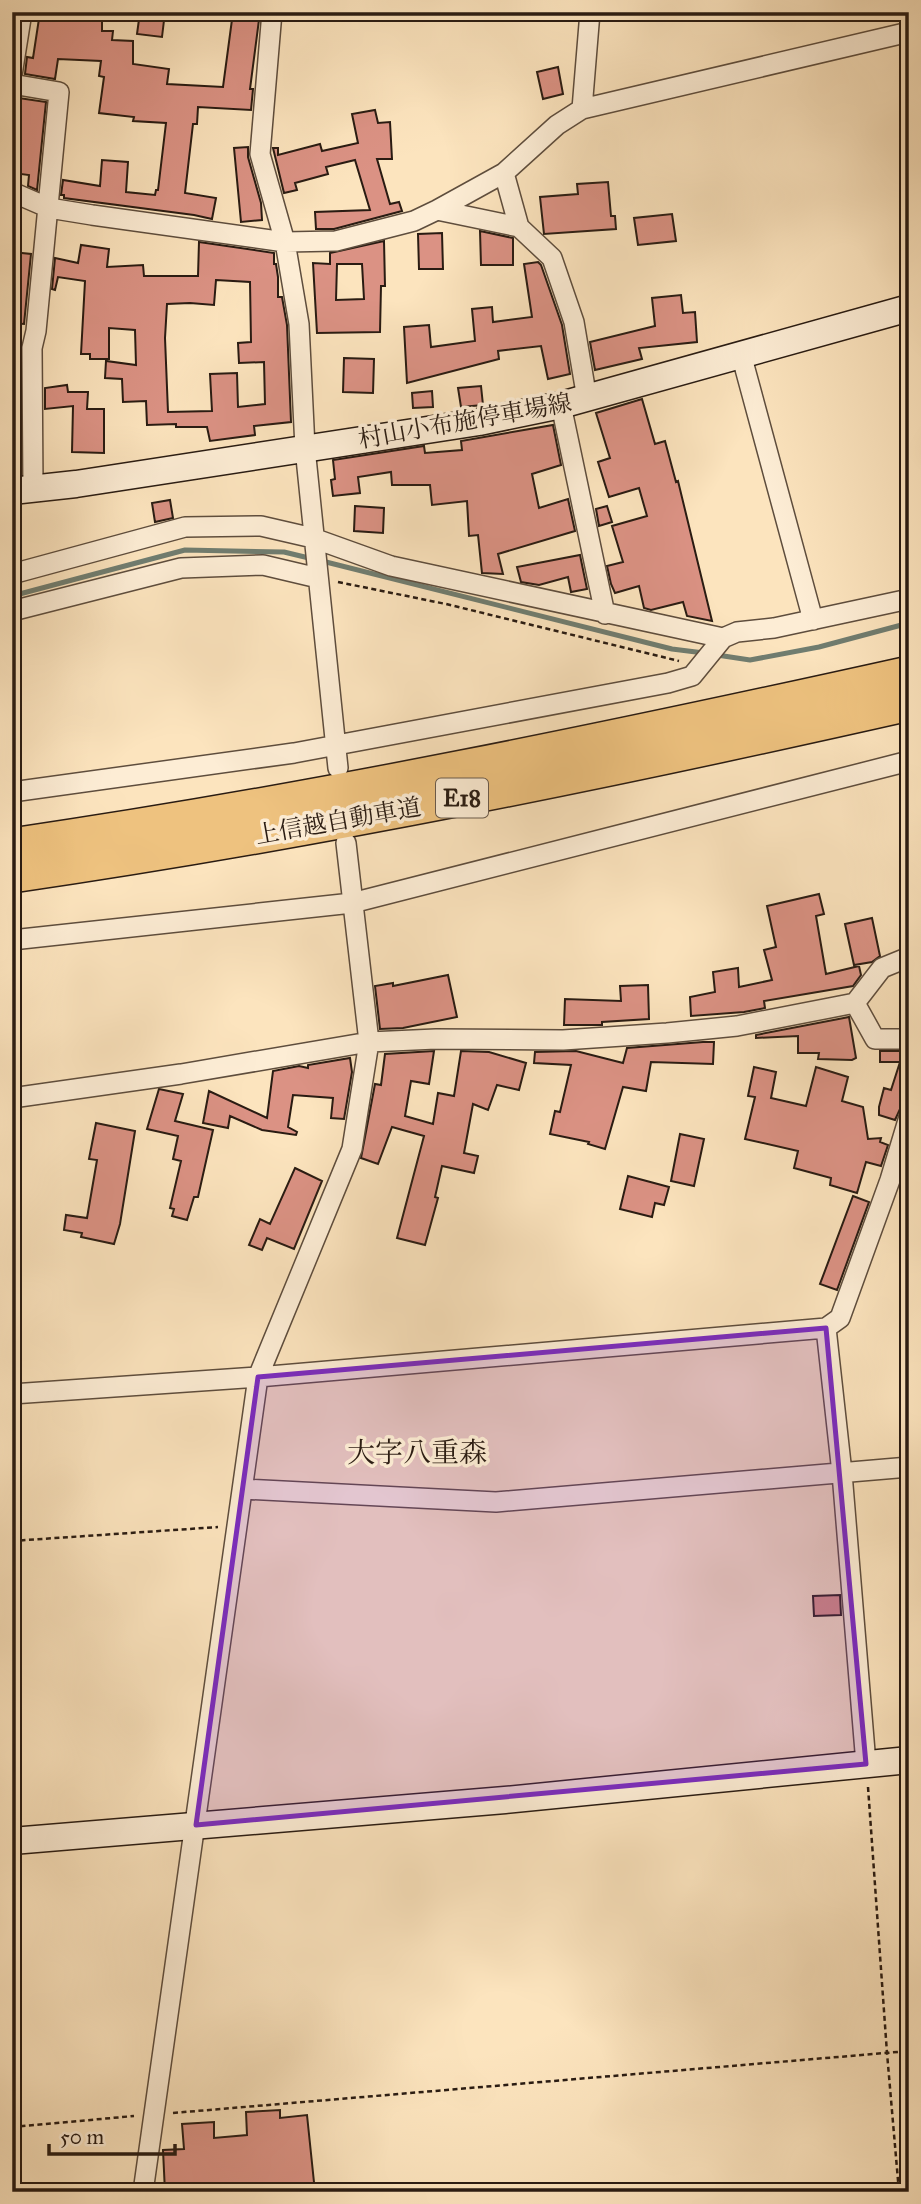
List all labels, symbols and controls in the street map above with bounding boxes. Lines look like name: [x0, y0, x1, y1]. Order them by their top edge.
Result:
street label: 村山小布施停車場線: [356, 387, 574, 455]
road number: E18: [436, 778, 488, 818]
street label: 上信越自動車道: [253, 792, 423, 850]
district label: 大字八重森: [347, 1435, 487, 1470]
scale bar: [49, 2113, 175, 2157]
text: 50 m: [60, 2124, 105, 2150]

